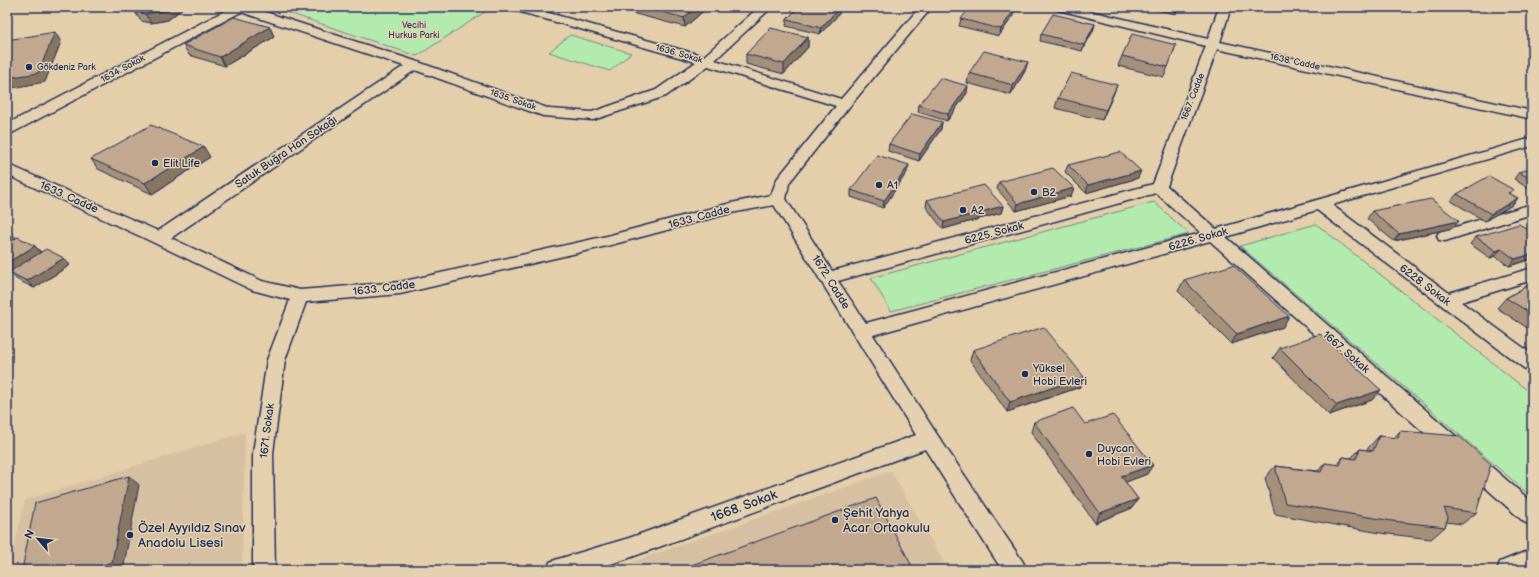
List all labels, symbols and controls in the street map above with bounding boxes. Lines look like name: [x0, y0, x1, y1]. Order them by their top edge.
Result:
park label: Vecihi Hurkus Parki: [388, 20, 440, 41]
street label: 1636. Sokak: [654, 42, 704, 66]
street label: 1638. Cadde: [1269, 51, 1322, 73]
street label: 1634. Sokak: [99, 53, 147, 85]
marker: Gökdeniz Park: [24, 62, 34, 72]
place label: Gökdeniz Park: [37, 62, 96, 73]
street label: 1667. Cadde: [1179, 71, 1207, 122]
street label: 1635. Sokak: [489, 87, 538, 113]
street label: Satuk Buğra Han Sokağı: [233, 113, 339, 191]
place label: Elit Life: [163, 157, 201, 170]
marker: Elit Life: [150, 158, 160, 168]
street label: 1633. Cadde: [38, 178, 101, 216]
place label: A1: [887, 179, 898, 192]
marker: A1: [874, 180, 884, 190]
place label: B2: [1042, 186, 1057, 199]
marker: B2: [1029, 187, 1039, 197]
street label: 1633. Cadde: [667, 202, 731, 231]
place label: A2: [971, 204, 985, 217]
marker: A2: [958, 205, 968, 215]
street label: 6225. Sokak: [963, 219, 1026, 247]
street label: 6226. Sokak: [1167, 224, 1230, 254]
street label: 1672. Cadde: [809, 253, 853, 312]
street label: 6228. Sokak: [1397, 262, 1454, 309]
street label: 1633. Cadde: [352, 278, 416, 298]
street label: 1667. Sokak: [1320, 328, 1373, 376]
place label: Yüksel Hobi Evleri: [1032, 362, 1087, 388]
marker: Yüksel Hobi Evleri: [1020, 369, 1030, 379]
street label: 1671. Sokak: [257, 402, 277, 459]
place label: Duycan Hobi Evleri: [1097, 442, 1151, 468]
marker: Duycan Hobi Evleri: [1084, 449, 1094, 459]
street label: 1668. Sokak: [709, 486, 780, 525]
place label: Şehit Yahya Acar Ortaokulu: [843, 505, 930, 536]
marker: Şehit Yahya Acar Ortaokulu: [830, 515, 840, 525]
north arrow: [18, 519, 58, 559]
place label: Özel Ayyıldız Sınav Anadolu Lisesi: [138, 520, 246, 551]
text: N: [22, 528, 37, 541]
marker: Özel Ayyıldız Sınav Anadolu Lisesi: [125, 530, 135, 540]

